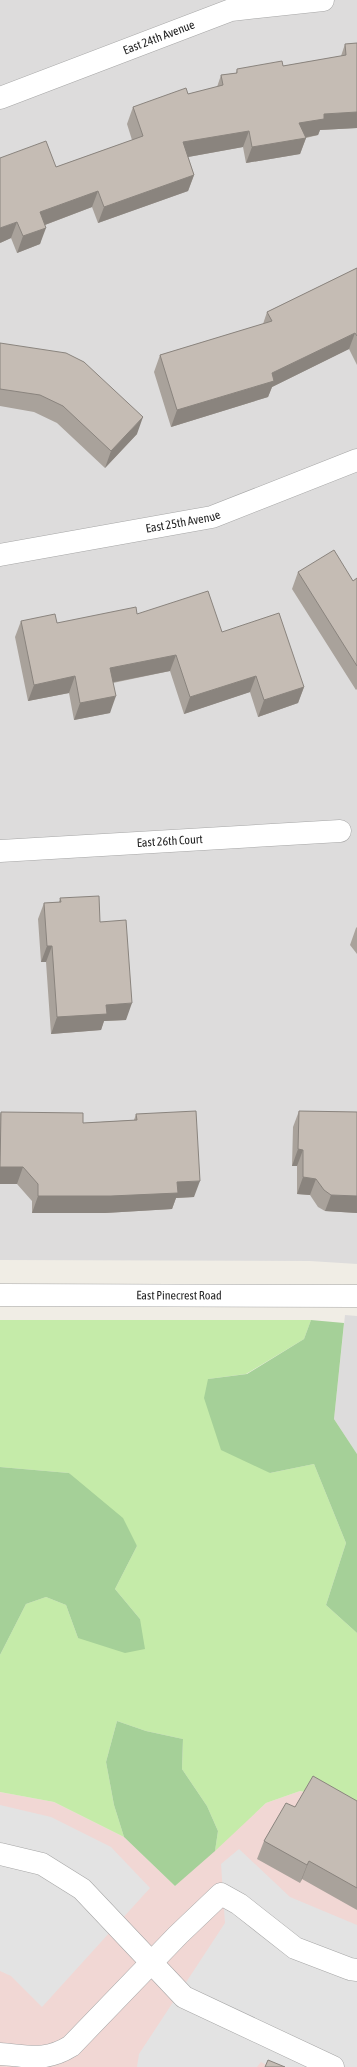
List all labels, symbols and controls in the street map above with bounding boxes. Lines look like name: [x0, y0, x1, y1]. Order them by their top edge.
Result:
street label: East 24th Avenue: [121, 17, 197, 57]
street label: East 25th Avenue: [145, 507, 222, 536]
street label: East 26th Court: [136, 832, 204, 850]
street label: East Pinecrest Road: [136, 1288, 222, 1303]

